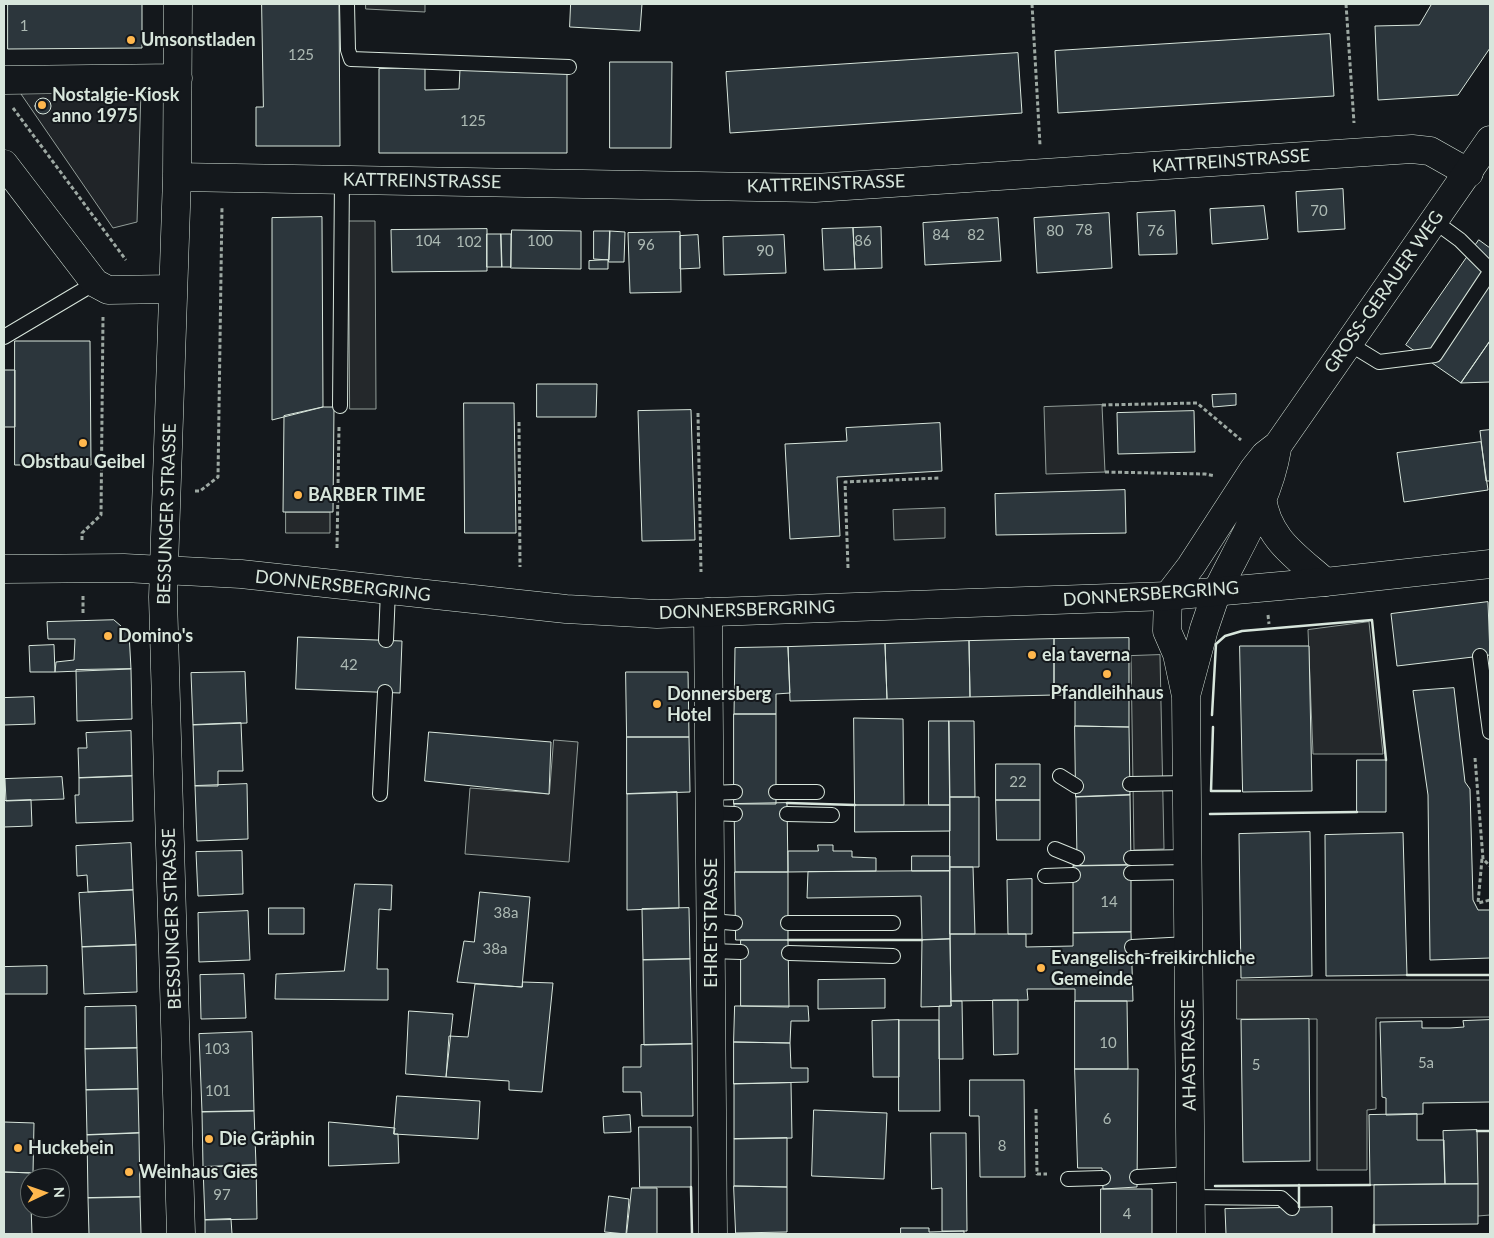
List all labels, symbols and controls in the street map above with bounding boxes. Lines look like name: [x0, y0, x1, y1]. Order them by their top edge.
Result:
house number: 1: [20, 17, 28, 35]
place label: Umsonstladen: [141, 29, 256, 51]
marker: Umsonstladen: [125, 34, 137, 46]
house number: 125: [288, 46, 314, 64]
place label: Nostalgie-Kiosk anno 1975: [52, 84, 179, 126]
marker: Nostalgie-Kiosk anno 1975: [36, 99, 48, 111]
house number: 125: [460, 112, 486, 130]
street label: KATTREINSTRASSE: [1151, 145, 1311, 177]
street label: KATTREINSTRASSE: [343, 169, 501, 193]
street label: KATTREINSTRASSE: [747, 170, 905, 198]
house number: 70: [1310, 202, 1328, 220]
street label: GROSS-GERAUER WEG: [1320, 207, 1448, 377]
house number: 78: [1075, 221, 1093, 239]
house number: 80: [1046, 222, 1064, 240]
house number: 76: [1147, 222, 1165, 240]
house number: 84: [932, 226, 950, 244]
house number: 82: [967, 226, 985, 244]
house number: 104: [415, 232, 441, 250]
house number: 100: [527, 232, 553, 250]
house number: 86: [854, 232, 872, 250]
house number: 102: [456, 233, 482, 251]
house number: 96: [637, 236, 655, 254]
house number: 90: [756, 242, 774, 260]
street label: BESSUNGER STRASSE: [153, 423, 181, 605]
marker: Obstbau Geibel: [77, 437, 89, 449]
place label: Obstbau Geibel: [21, 451, 145, 473]
place label: BARBER TIME: [308, 484, 425, 506]
marker: BARBER TIME: [292, 489, 304, 501]
street label: DONNERSBERGRING: [254, 566, 432, 606]
street label: DONNERSBERGRING: [1062, 577, 1240, 611]
street label: DONNERSBERGRING: [658, 596, 836, 624]
place label: Domino's: [118, 625, 193, 647]
marker: Domino's: [102, 630, 114, 642]
place label: ela taverna: [1042, 644, 1130, 666]
marker: ela taverna: [1026, 649, 1038, 661]
house number: 42: [340, 656, 358, 674]
marker: Pfandleihhaus: [1101, 668, 1113, 680]
place label: Pfandleihhaus: [1050, 682, 1164, 704]
place label: Donnersberg Hotel: [667, 683, 771, 726]
marker: Donnersberg Hotel: [651, 698, 663, 710]
house number: 22: [1009, 773, 1027, 791]
street label: BESSUNGER STRASSE: [158, 828, 186, 1010]
street label: EHRETSTRASSE: [700, 858, 722, 988]
house number: 14: [1100, 893, 1118, 911]
house number: 38a: [494, 904, 518, 922]
house number: 38a: [483, 940, 507, 958]
place label: Evangelisch-freikirchliche Gemeinde: [1051, 947, 1255, 990]
marker: Evangelisch-freikirchliche Gemeinde: [1035, 962, 1047, 974]
street label: AHASTRASSE: [1177, 999, 1201, 1111]
house number: 10: [1099, 1034, 1117, 1052]
house number: 103: [204, 1040, 230, 1058]
house number: 5a: [1418, 1054, 1434, 1072]
house number: 5: [1252, 1056, 1260, 1074]
house number: 101: [205, 1082, 231, 1100]
house number: 6: [1103, 1110, 1111, 1128]
place label: Die Gräphin: [219, 1128, 315, 1150]
marker: Die Gräphin: [203, 1133, 215, 1145]
place label: Huckebein: [28, 1137, 114, 1159]
house number: 8: [998, 1137, 1006, 1155]
marker: Huckebein: [12, 1142, 24, 1154]
place label: Weinhaus Gies: [139, 1161, 258, 1183]
marker: Weinhaus Gies: [123, 1166, 135, 1178]
north arrow: [20, 1168, 70, 1218]
text: N: [51, 1186, 68, 1198]
house number: 97: [213, 1186, 231, 1204]
house number: 4: [1123, 1205, 1131, 1223]

